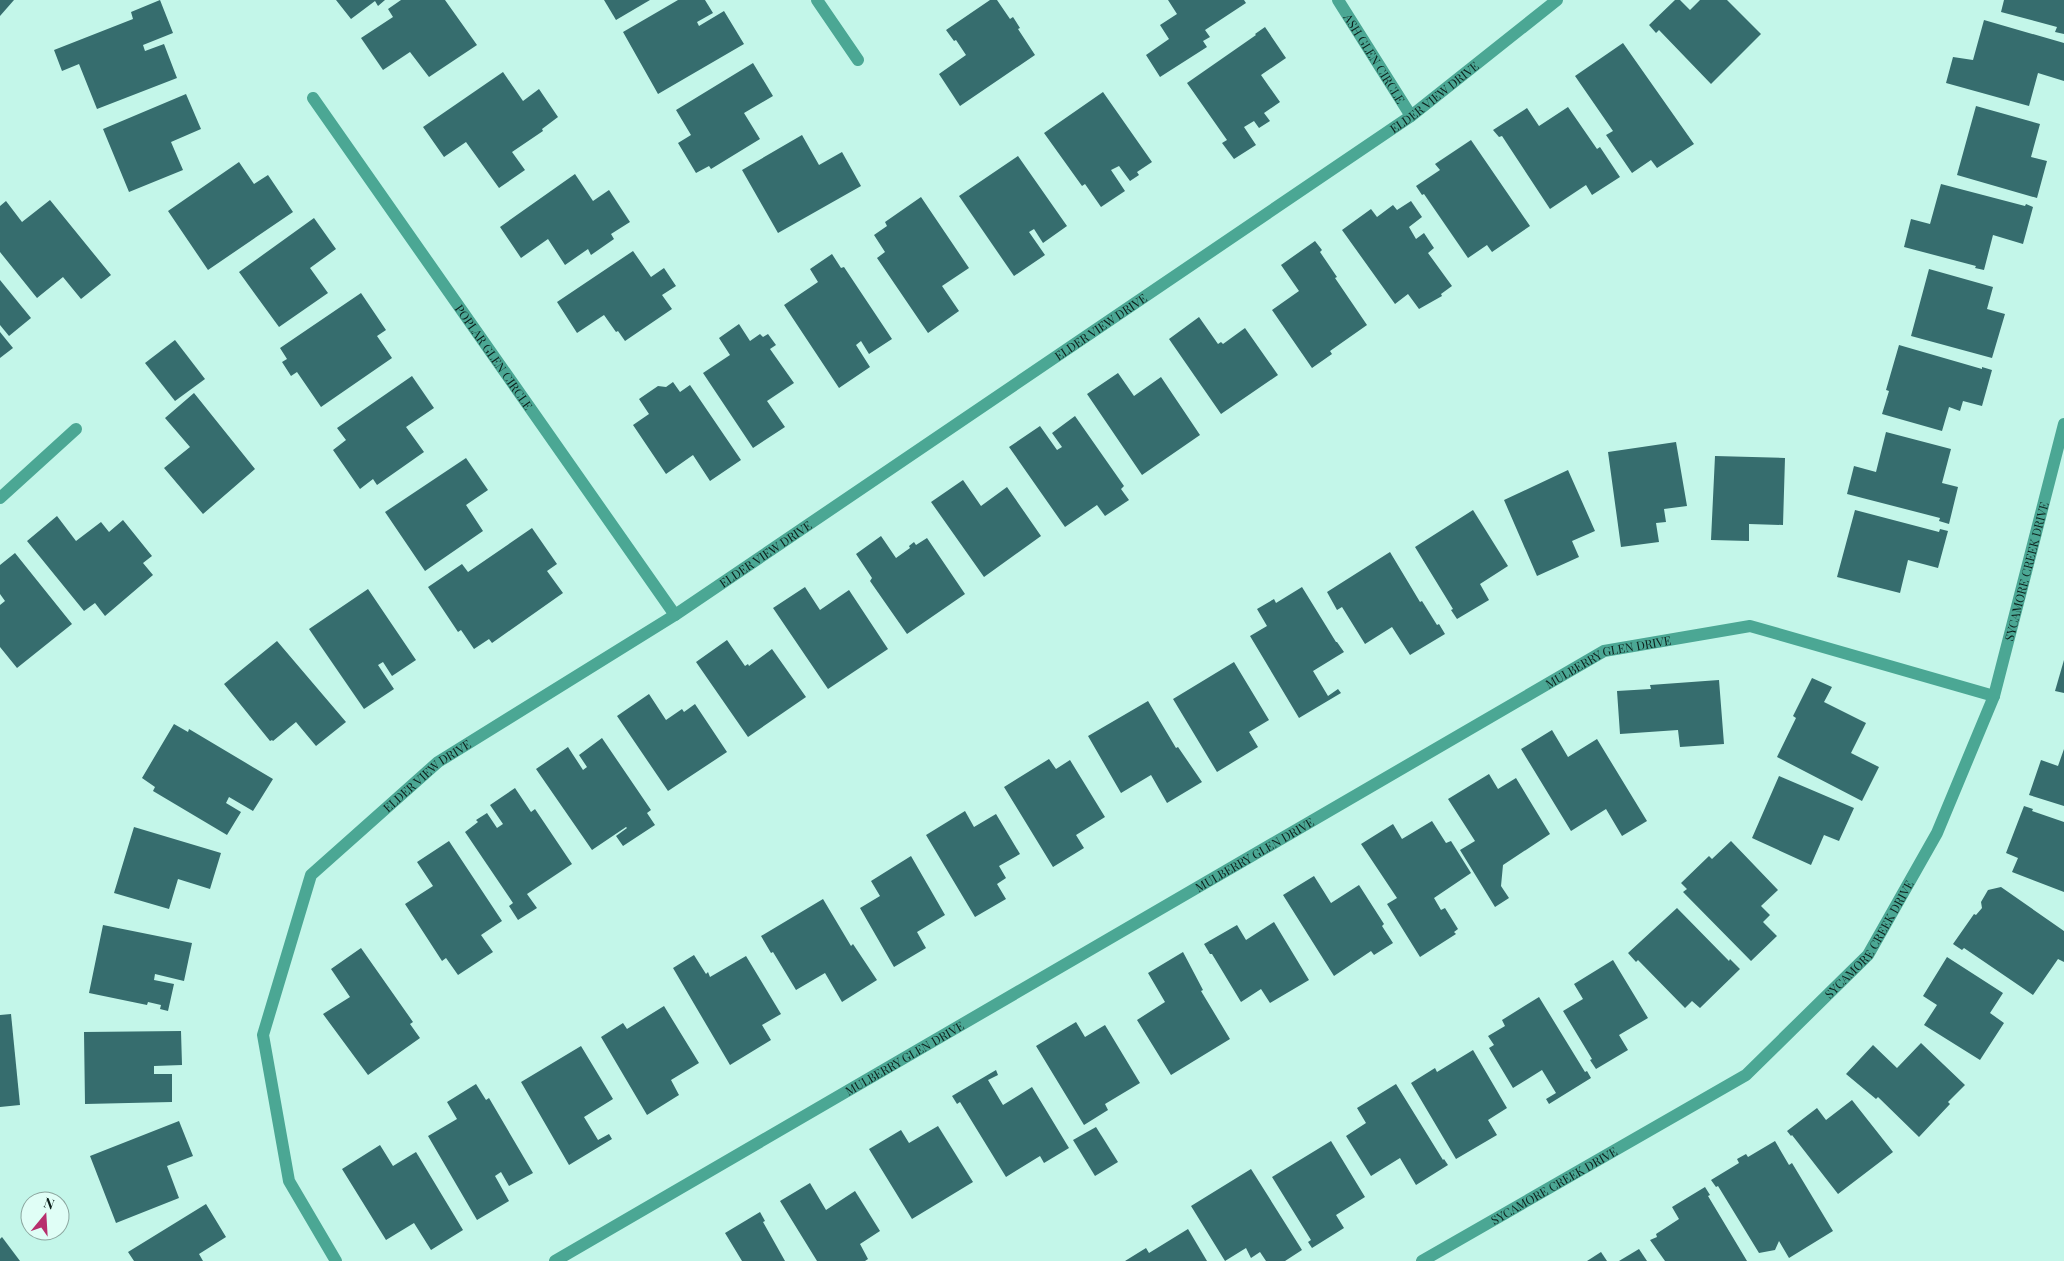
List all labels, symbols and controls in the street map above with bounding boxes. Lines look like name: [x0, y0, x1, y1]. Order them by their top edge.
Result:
street label: ASH GLEN CIRCLE: [1340, 10, 1409, 106]
street label: ELDER VIEW DRIVE: [1386, 58, 1482, 136]
street label: ELDER VIEW DRIVE: [1051, 290, 1150, 364]
street label: POPLAR GLEN CIRCLE: [452, 301, 537, 413]
street label: SYCAMORE CREEK DRIVE: [2001, 500, 2052, 643]
street label: ELDER VIEW DRIVE: [716, 517, 814, 591]
street label: MULBERRY GLEN DRIVE: [1542, 632, 1672, 692]
street label: ELDER VIEW DRIVE: [379, 736, 474, 815]
street label: MULBERRY GLEN DRIVE: [1192, 814, 1317, 895]
street label: SYCAMORE CREEK DRIVE: [1821, 877, 1917, 1002]
street label: MULBERRY GLEN DRIVE: [842, 1017, 967, 1099]
street label: SYCAMORE CREEK DRIVE: [1488, 1143, 1620, 1228]
north arrow: [20, 1191, 70, 1241]
text: N: [41, 1193, 57, 1214]

